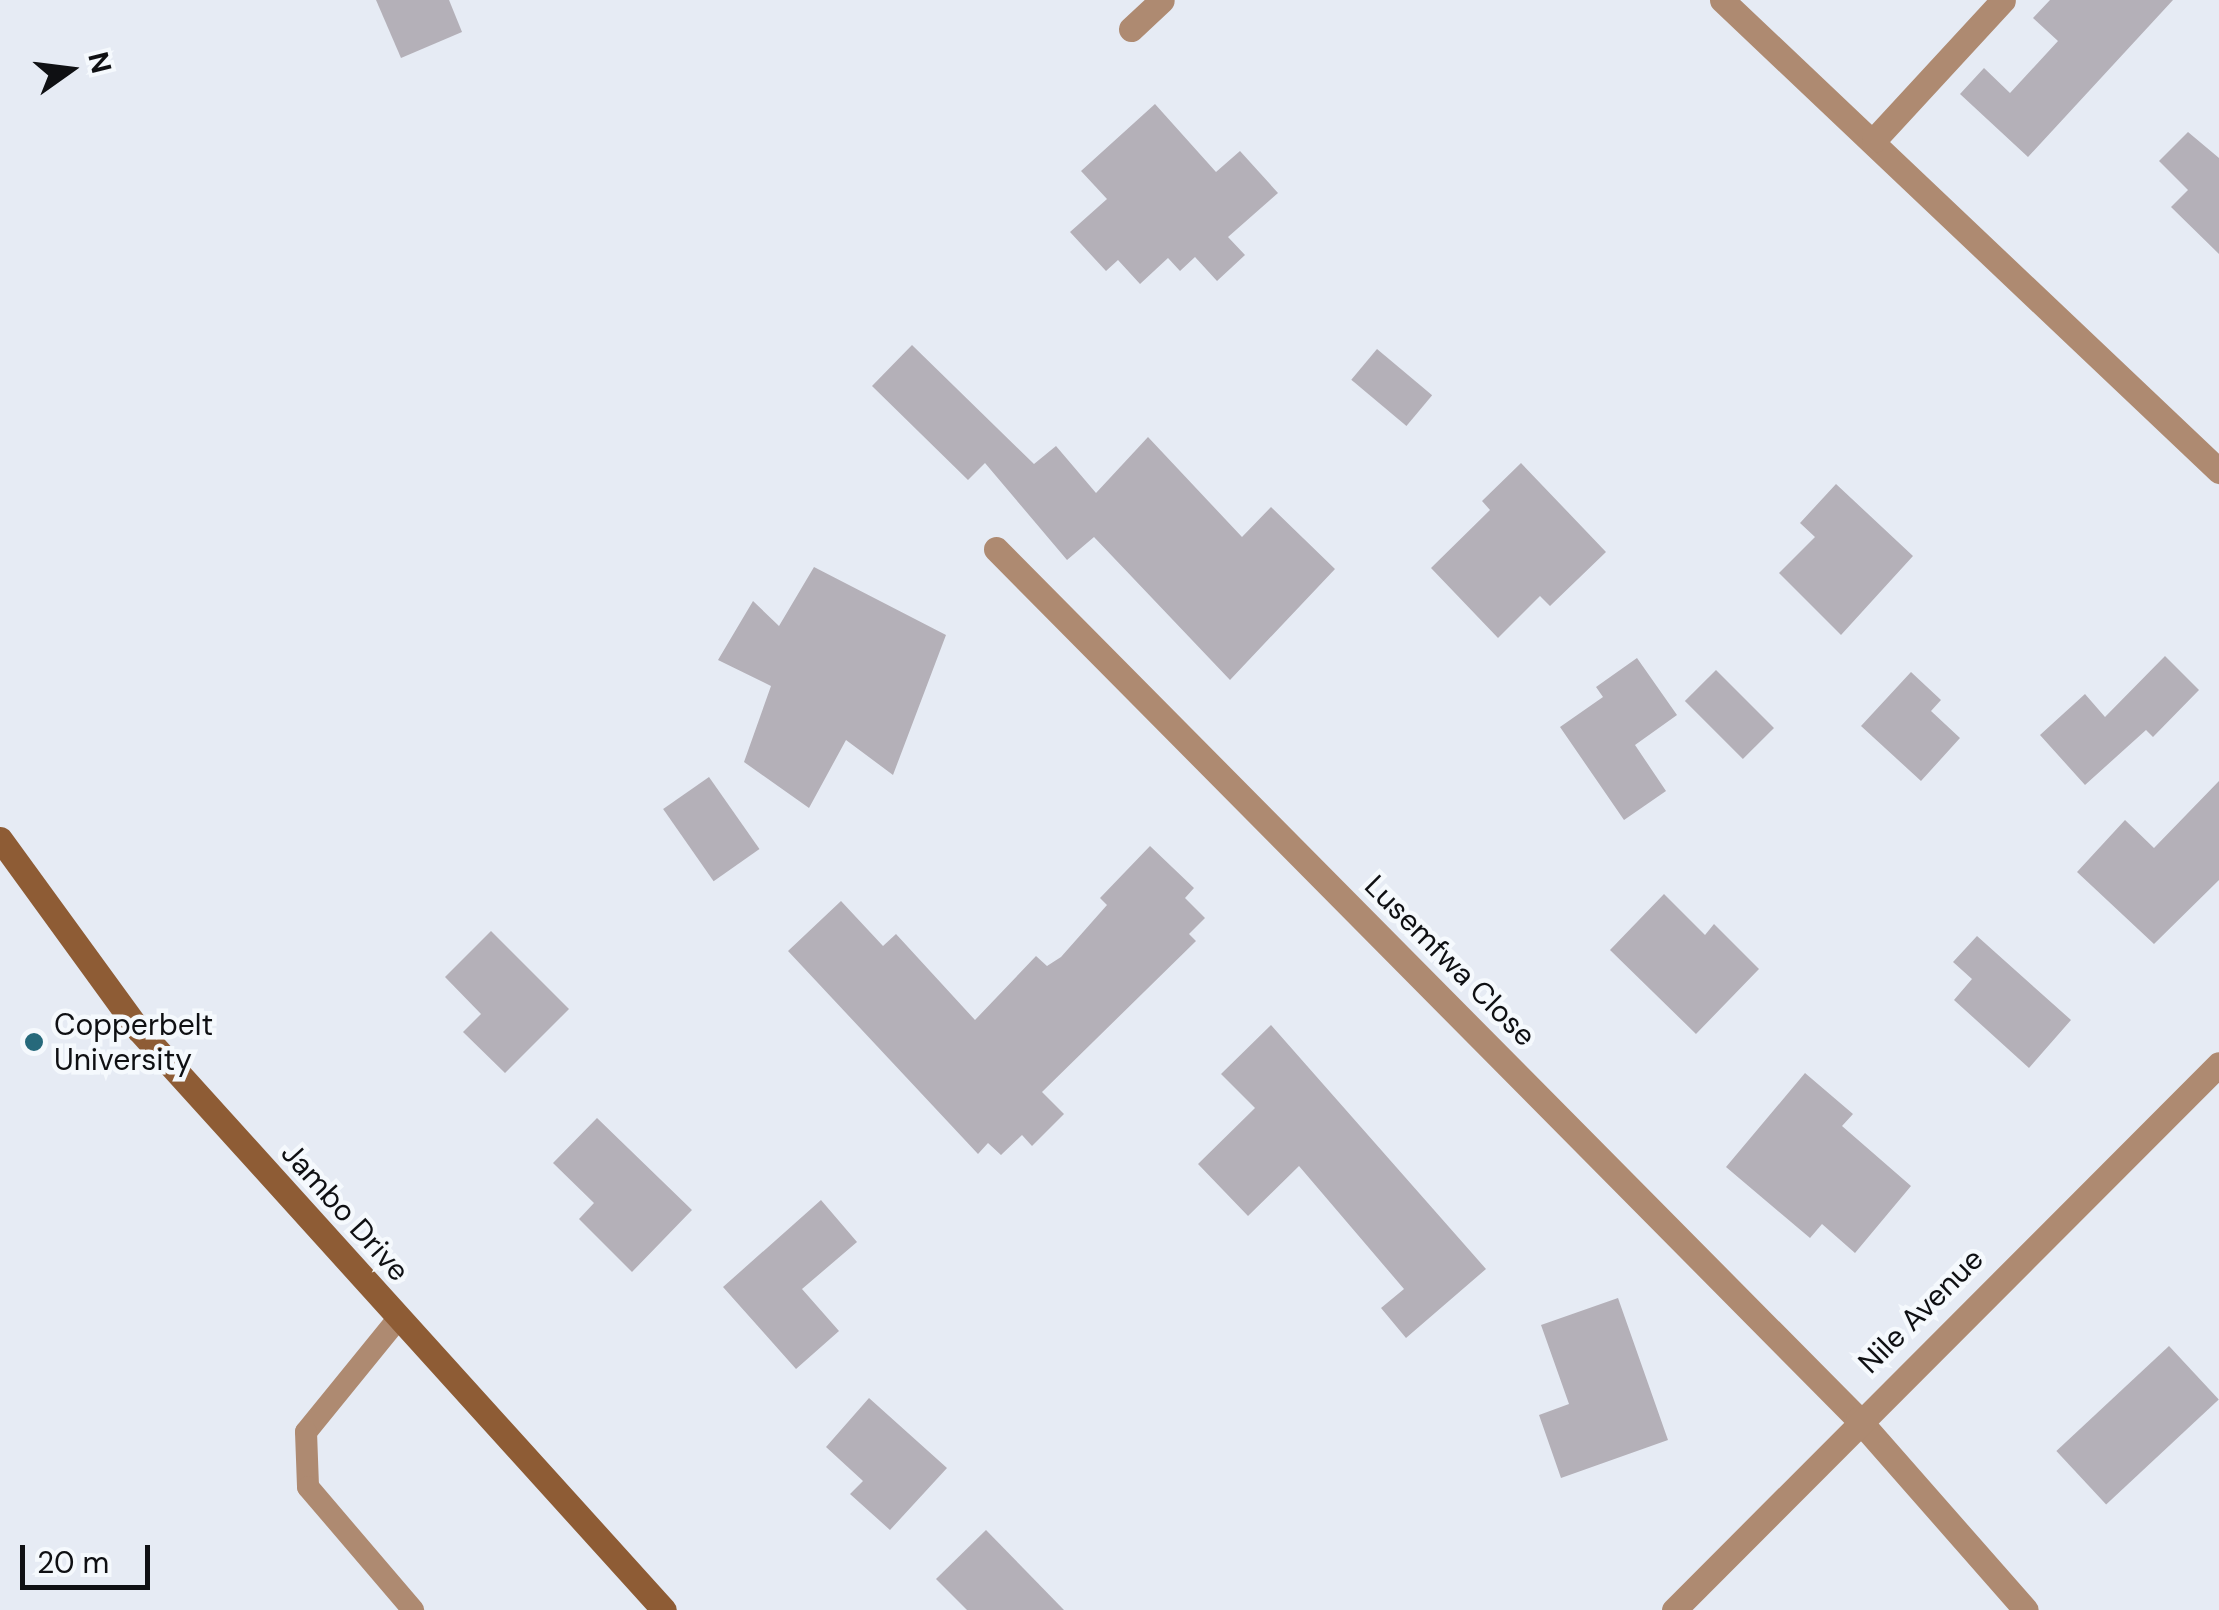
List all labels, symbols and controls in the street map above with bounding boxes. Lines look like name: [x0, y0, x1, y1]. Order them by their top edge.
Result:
north arrow: [20, 20, 120, 120]
text: N: [79, 48, 120, 77]
street label: Lusemfwa Close: [1357, 868, 1543, 1054]
place label: Copperbelt University: [54, 1007, 213, 1078]
marker: Copperbelt University: [23, 1031, 45, 1053]
street label: Jambo Drive: [274, 1135, 416, 1289]
street label: Nile Avenue: [1851, 1241, 1991, 1381]
scale bar: [25, 1525, 155, 1587]
text: 20 m: [37, 1543, 109, 1582]

